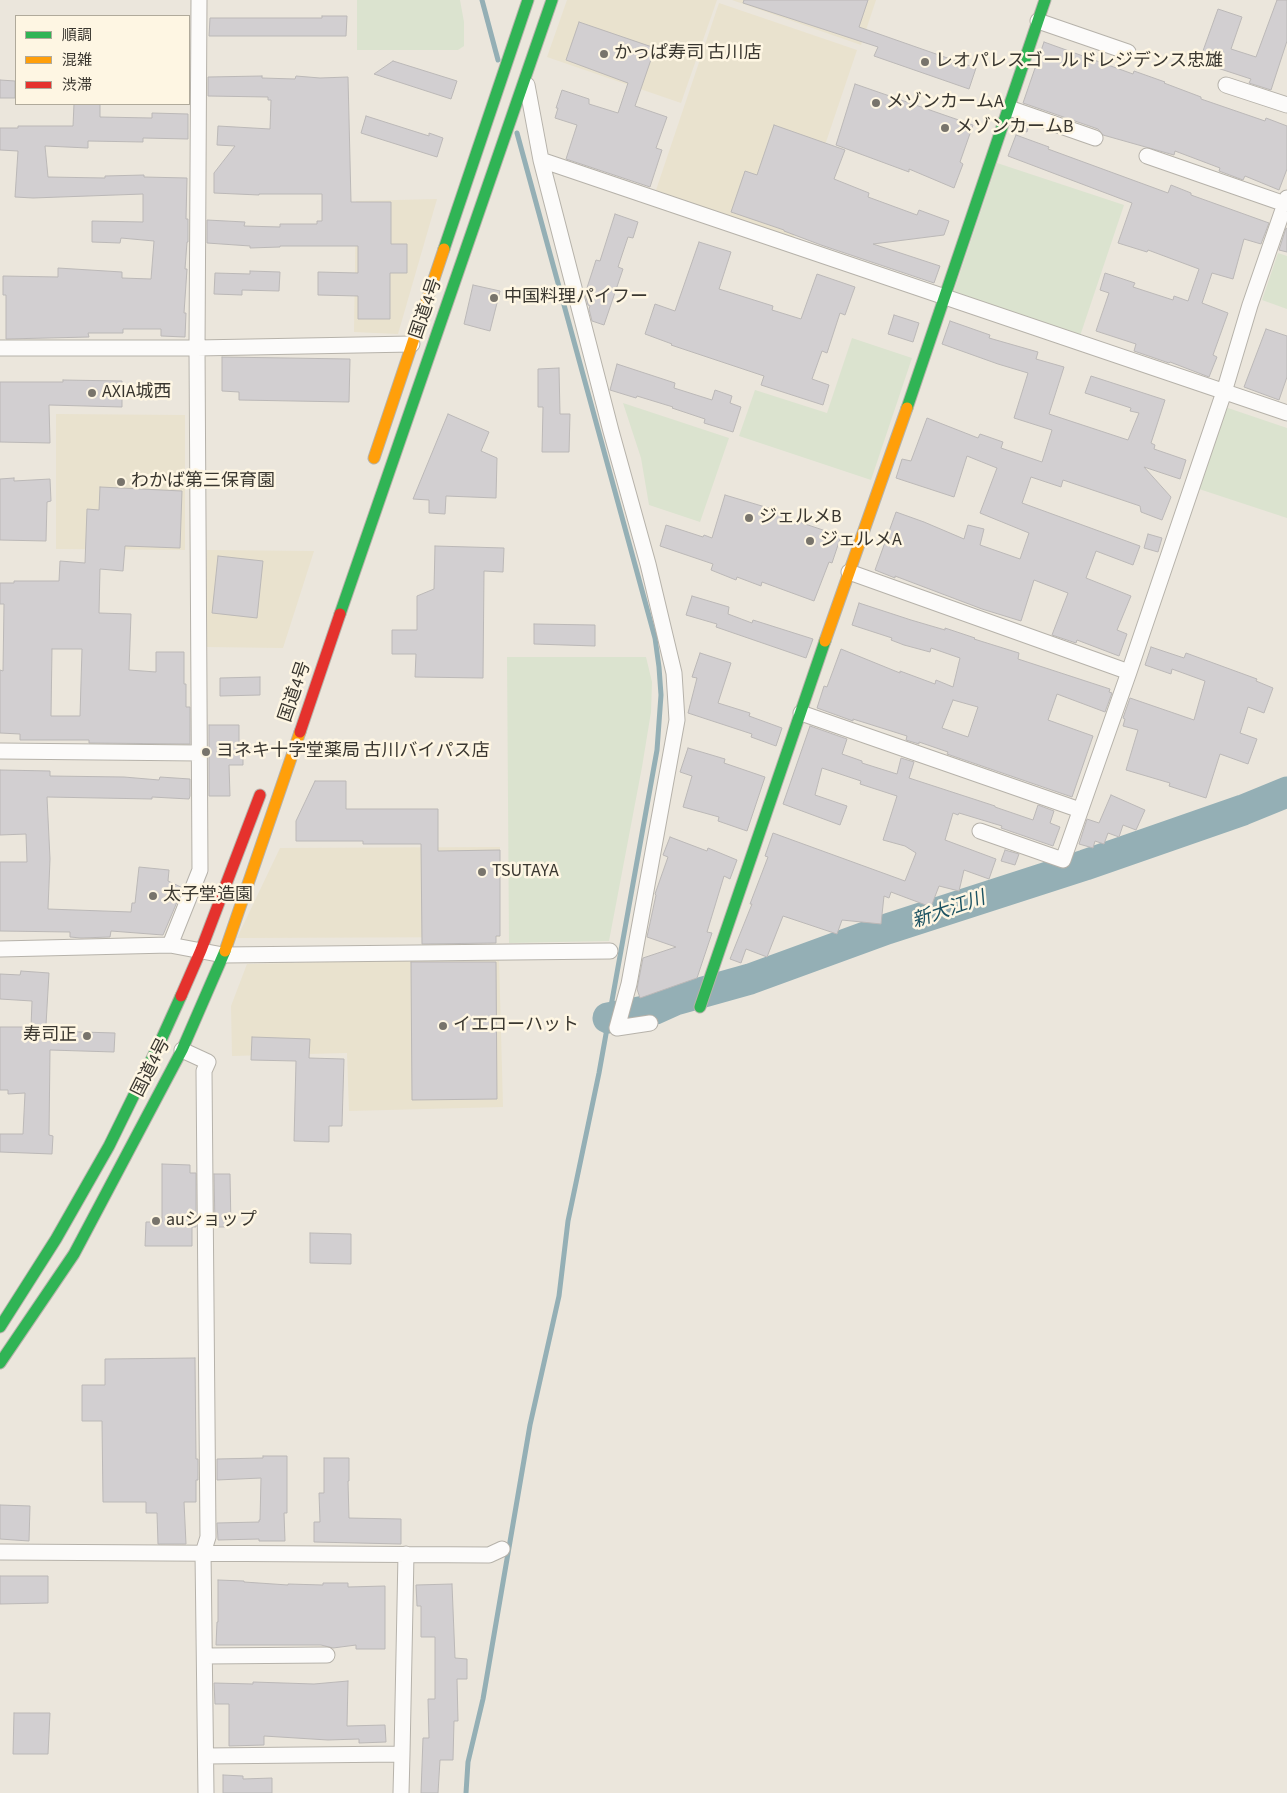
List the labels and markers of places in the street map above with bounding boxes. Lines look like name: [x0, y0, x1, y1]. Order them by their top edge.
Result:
place label: かっぱ寿司 古川店: [614, 43, 762, 65]
marker: かっぱ寿司 古川店: [598, 48, 610, 60]
place label: レオパレスゴールドレジデンス忠雄: [935, 51, 1223, 73]
marker: レオパレスゴールドレジデンス忠雄: [919, 56, 931, 68]
place label: メゾンカームA: [886, 92, 1004, 114]
marker: メゾンカームA: [870, 97, 882, 109]
place label: メゾンカームB: [955, 117, 1074, 139]
marker: メゾンカームB: [939, 122, 951, 134]
place label: 中国料理パイフー: [504, 287, 648, 309]
marker: 中国料理パイフー: [488, 292, 500, 304]
place label: AXIA城西: [102, 382, 172, 404]
marker: AXIA城西: [86, 387, 98, 399]
place label: わかば第三保育園: [131, 471, 275, 493]
marker: わかば第三保育園: [115, 476, 127, 488]
place label: ジェルメB: [759, 507, 842, 529]
marker: ジェルメB: [743, 512, 755, 524]
place label: ジェルメA: [820, 530, 902, 552]
marker: ジェルメA: [804, 535, 816, 547]
place label: ヨネキ十字堂薬局 古川バイパス店: [216, 741, 490, 763]
marker: ヨネキ十字堂薬局 古川バイパス店: [200, 746, 212, 758]
place label: TSUTAYA: [492, 861, 559, 883]
marker: TSUTAYA: [476, 866, 488, 878]
place label: 太子堂造園: [163, 885, 253, 907]
marker: 太子堂造園: [147, 890, 159, 902]
place label: イエローハット: [453, 1015, 579, 1037]
marker: イエローハット: [437, 1020, 449, 1032]
place label: 寿司正: [23, 1025, 77, 1047]
marker: 寿司正: [81, 1030, 93, 1042]
place label: auショップ: [166, 1210, 257, 1232]
marker: auショップ: [150, 1215, 162, 1227]

